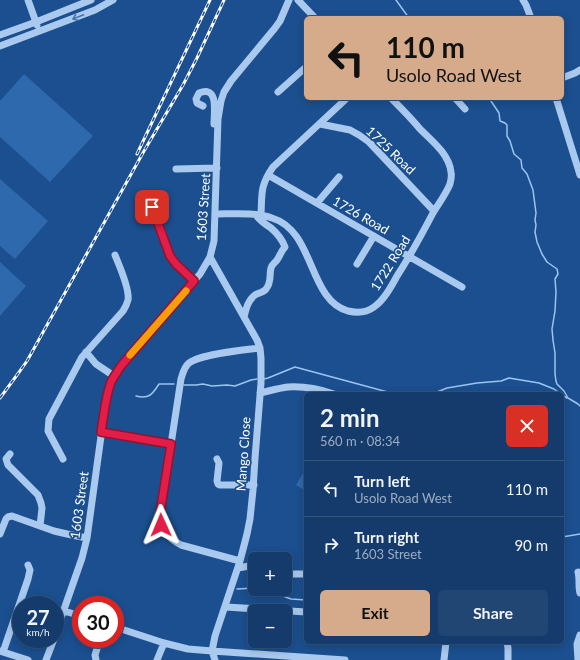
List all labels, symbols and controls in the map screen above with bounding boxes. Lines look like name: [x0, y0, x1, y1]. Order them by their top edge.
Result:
one-way arrow: [72, 13, 84, 21]
text: 110 m: [386, 30, 465, 64]
icon: left: [320, 32, 372, 84]
text: Usolo Road West: [386, 64, 522, 86]
street label: 1725 Road: [363, 123, 419, 177]
street label: 1603 Street: [193, 172, 213, 241]
pin: [135, 190, 169, 224]
street label: 1726 Road: [330, 192, 392, 238]
icon: arrive: [141, 196, 163, 218]
street label: 1722 Road: [367, 232, 413, 294]
text: 2 min: [320, 403, 380, 432]
button: close: [506, 405, 548, 447]
street label: Mango Close: [232, 416, 254, 492]
text: 560 m · 08:34: [320, 433, 400, 449]
street label: 1603 Street: [66, 470, 92, 540]
text: Turn left: [354, 472, 410, 490]
icon: left: [320, 478, 342, 500]
text: 110 m: [506, 480, 548, 498]
text: Usolo Road West: [354, 490, 452, 506]
position arrow: [140, 504, 182, 546]
text: Turn right: [354, 528, 419, 546]
icon: right: [320, 534, 342, 556]
text: 90 m: [514, 536, 548, 554]
text: 1603 Street: [354, 546, 422, 562]
map controls: [248, 552, 292, 648]
button: +: [248, 552, 292, 596]
button: Exit: [320, 590, 430, 636]
button: Share: [438, 590, 548, 636]
speed limit sign: 30: [72, 596, 124, 648]
button: −: [248, 604, 292, 648]
text: 27: [26, 605, 50, 629]
text: km/h: [26, 626, 50, 638]

